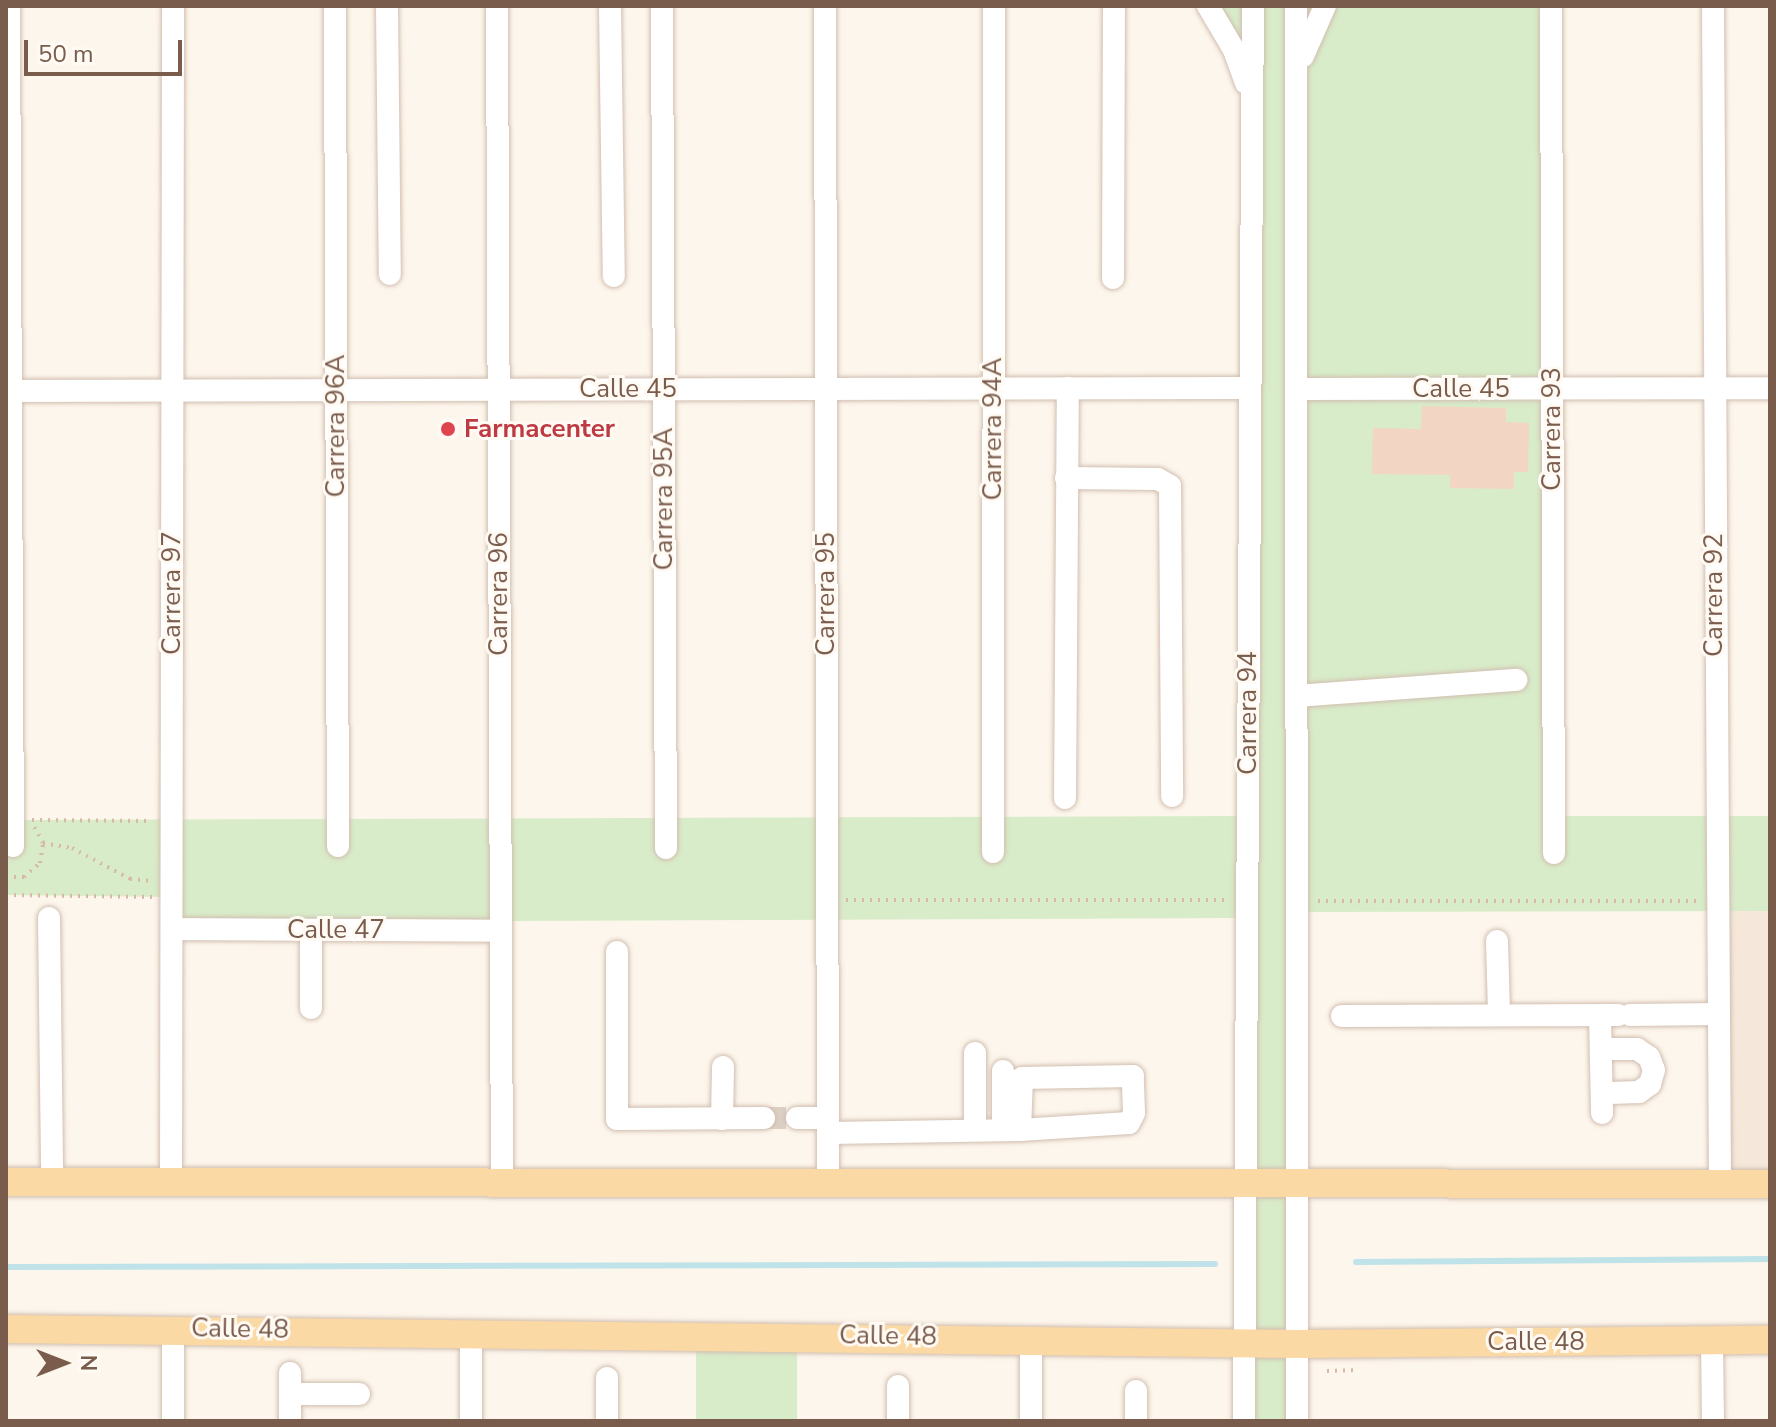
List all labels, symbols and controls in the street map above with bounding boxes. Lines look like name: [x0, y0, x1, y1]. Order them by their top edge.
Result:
scale bar: [28, 24, 186, 74]
text: 50 m: [38, 38, 94, 70]
street label: Carrera 96A: [320, 355, 352, 497]
street label: Carrera 94A: [977, 358, 1009, 500]
street label: Carrera 93: [1536, 367, 1568, 491]
street label: Calle 45: [579, 373, 677, 405]
street label: Calle 45: [1412, 373, 1510, 405]
place label: Farmacenter: [464, 413, 615, 445]
marker: Farmacenter: [439, 420, 457, 438]
street label: Carrera 95A: [648, 428, 680, 570]
street label: Carrera 97: [156, 531, 188, 655]
street label: Carrera 96: [483, 532, 515, 656]
street label: Carrera 95: [810, 532, 842, 656]
street label: Carrera 92: [1698, 533, 1730, 657]
street label: Carrera 94: [1232, 651, 1264, 775]
street label: Calle 47: [287, 914, 385, 946]
street label: Calle 48: [191, 1313, 289, 1345]
street label: Calle 48: [839, 1320, 937, 1352]
north arrow: [24, 1323, 104, 1403]
street label: Calle 48: [1487, 1326, 1585, 1358]
text: N: [73, 1355, 103, 1371]

